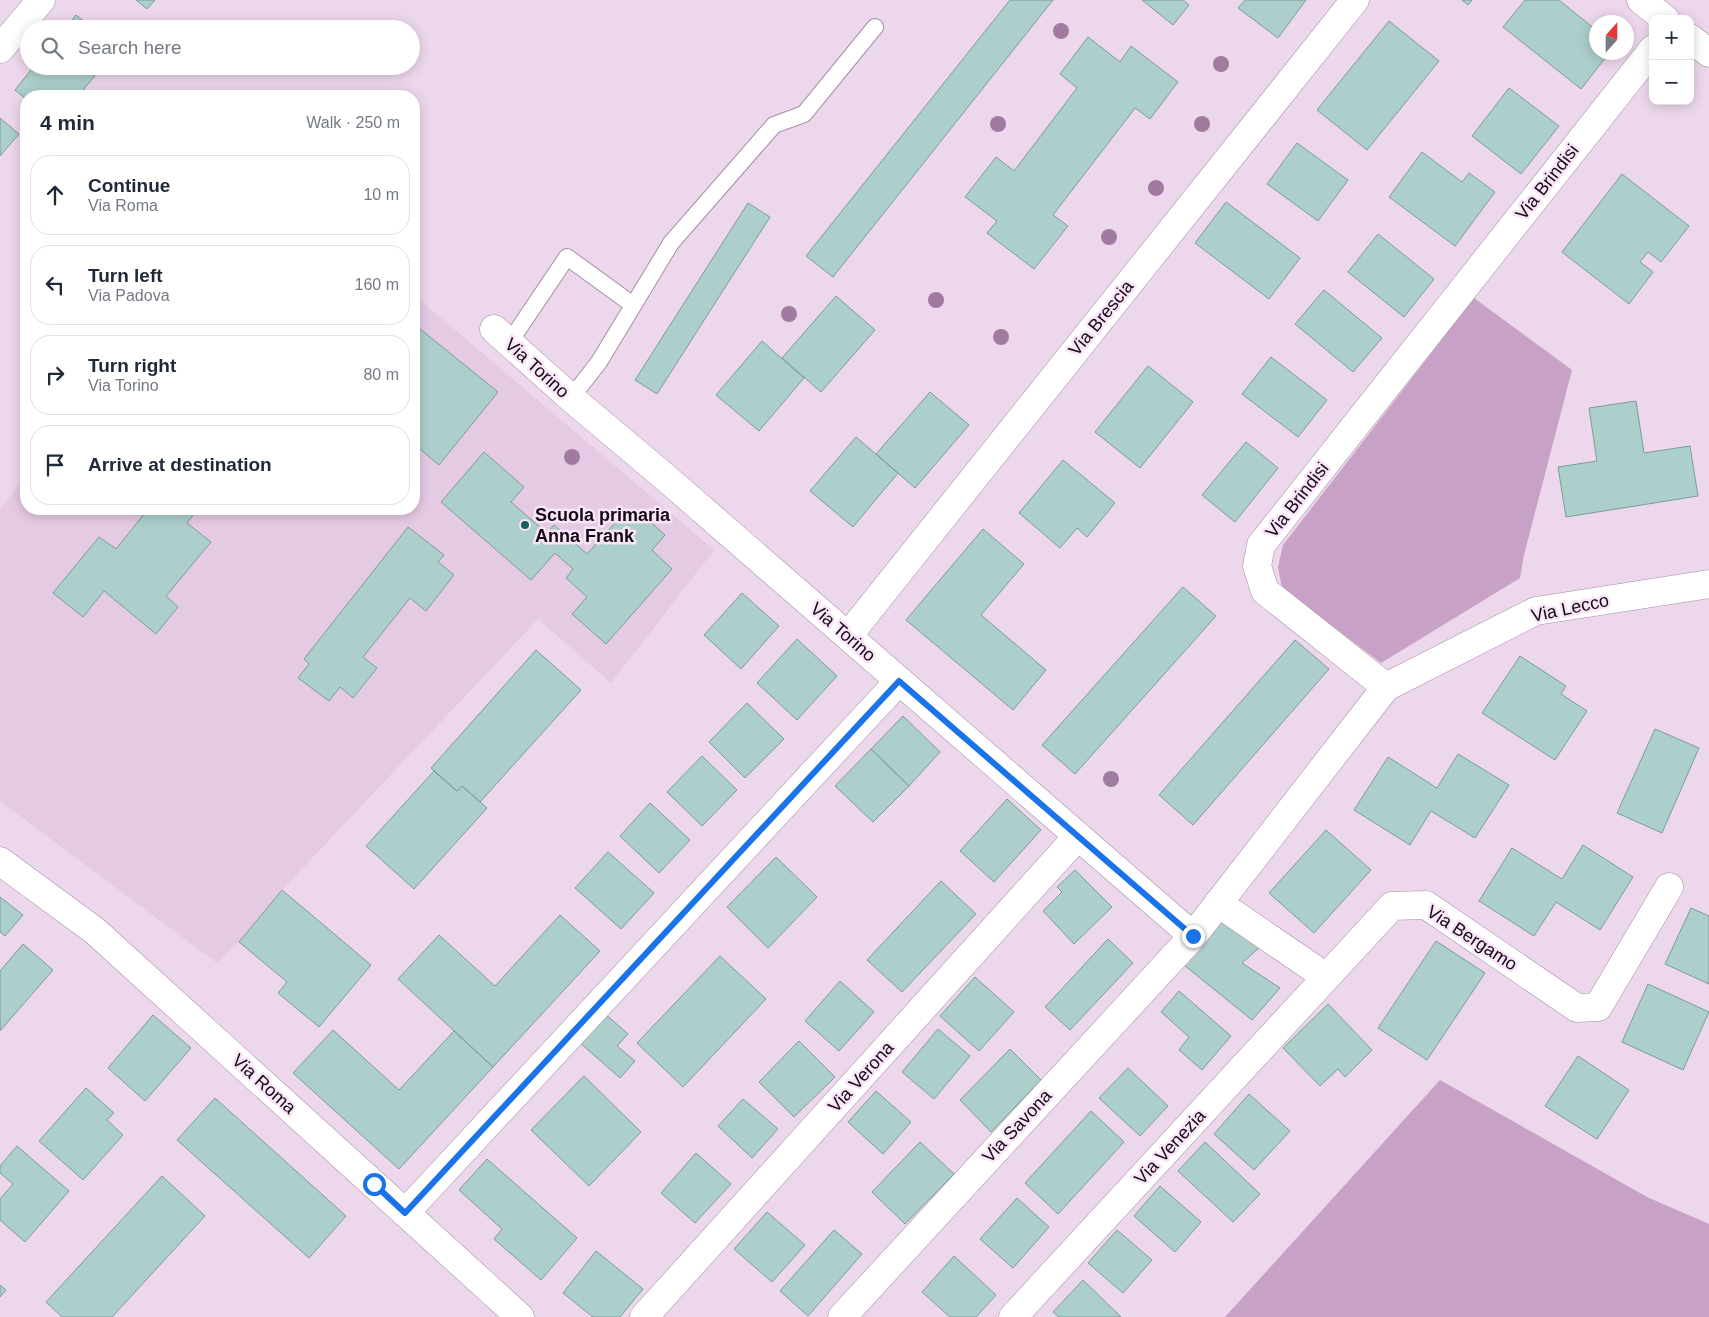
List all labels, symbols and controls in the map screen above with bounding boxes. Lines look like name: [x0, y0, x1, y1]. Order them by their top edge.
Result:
north arrow: [1589, 15, 1634, 60]
map controls: [1649, 15, 1694, 105]
button: +: [1649, 15, 1694, 60]
search box: [20, 20, 420, 75]
icon: search: [38, 34, 66, 62]
text: Search here: [78, 37, 182, 58]
button: −: [1649, 60, 1694, 105]
text: 4 min: [40, 111, 95, 134]
text: Walk · 250 m: [306, 114, 400, 131]
street label: Via Brindisi: [1512, 140, 1582, 224]
text: Continue: [88, 175, 170, 196]
icon: ahead: [41, 181, 69, 209]
text: 10 m: [363, 186, 399, 203]
text: Via Roma: [88, 197, 158, 214]
text: Turn left: [88, 265, 163, 286]
icon: left: [41, 271, 69, 299]
text: 160 m: [355, 276, 399, 293]
street label: Via Brescia: [1065, 276, 1138, 360]
text: Via Padova: [88, 287, 170, 304]
street label: Via Torino: [501, 334, 573, 402]
text: Turn right: [88, 355, 176, 376]
icon: right: [41, 361, 69, 389]
text: 80 m: [363, 366, 399, 383]
text: Via Torino: [88, 377, 159, 394]
icon: arrive: [41, 451, 69, 479]
text: Arrive at destination: [88, 454, 272, 475]
street label: Via Brindisi: [1262, 458, 1332, 542]
place label: Scuola primaria Anna Frank: [535, 505, 671, 546]
marker: Scuola primaria Anna Frank: [519, 519, 531, 531]
street label: Via Lecco: [1529, 590, 1611, 626]
street label: Via Torino: [806, 598, 880, 666]
street label: Via Bergamo: [1423, 901, 1521, 975]
route end: [1182, 925, 1205, 948]
street label: Via Verona: [824, 1037, 898, 1116]
street label: Via Roma: [228, 1050, 301, 1118]
street label: Via Savona: [978, 1085, 1056, 1166]
street label: Via Venezia: [1130, 1105, 1210, 1188]
route start: [363, 1173, 386, 1196]

